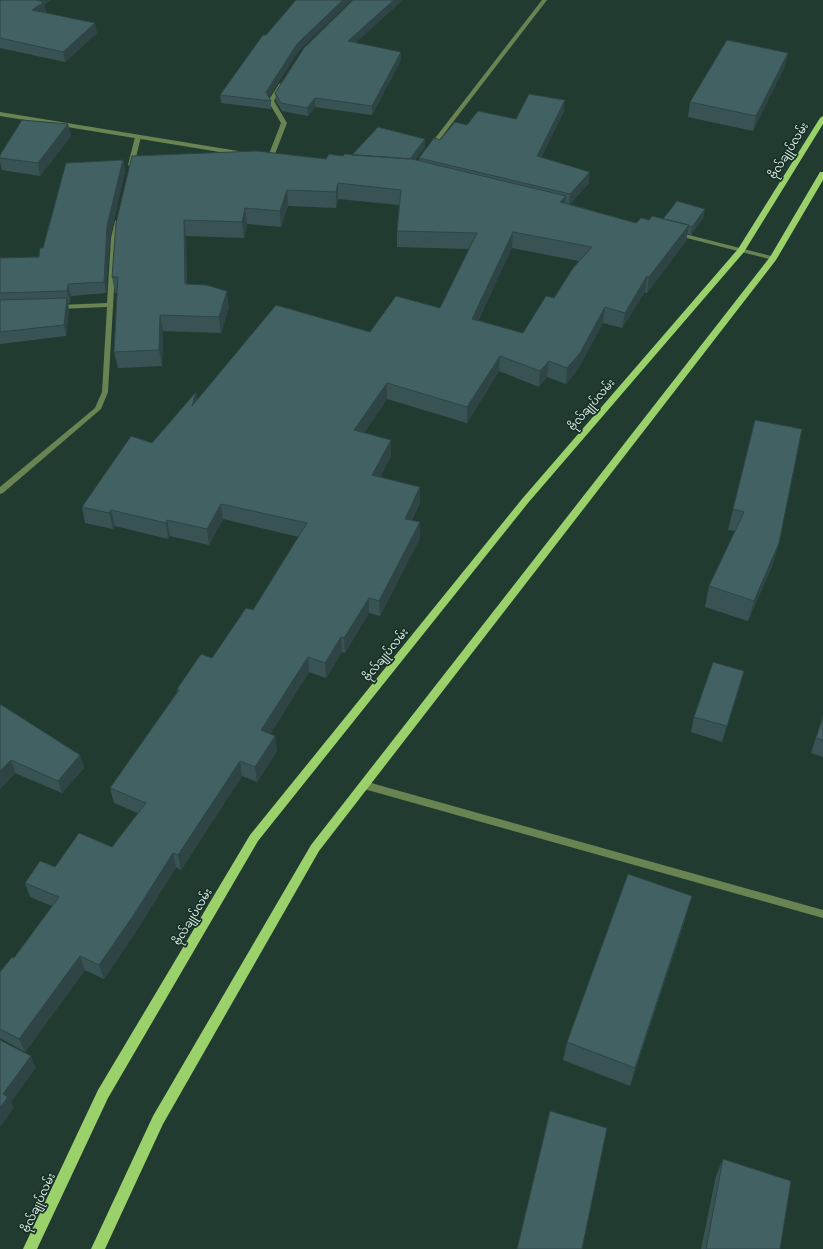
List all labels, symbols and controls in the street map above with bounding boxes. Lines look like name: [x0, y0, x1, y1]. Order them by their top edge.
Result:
street label: ဗိုလ်ချုပ်လမ်း: [766, 120, 812, 182]
street label: ဗိုလ်ချုပ်လမ်း: [566, 377, 618, 433]
street label: ဗိုလ်ချုပ်လမ်း: [361, 626, 411, 684]
street label: ဗိုလ်ချုပ်လမ်း: [171, 886, 215, 948]
street label: ဗိုလ်ချုပ်လမ်း: [19, 1171, 59, 1235]

